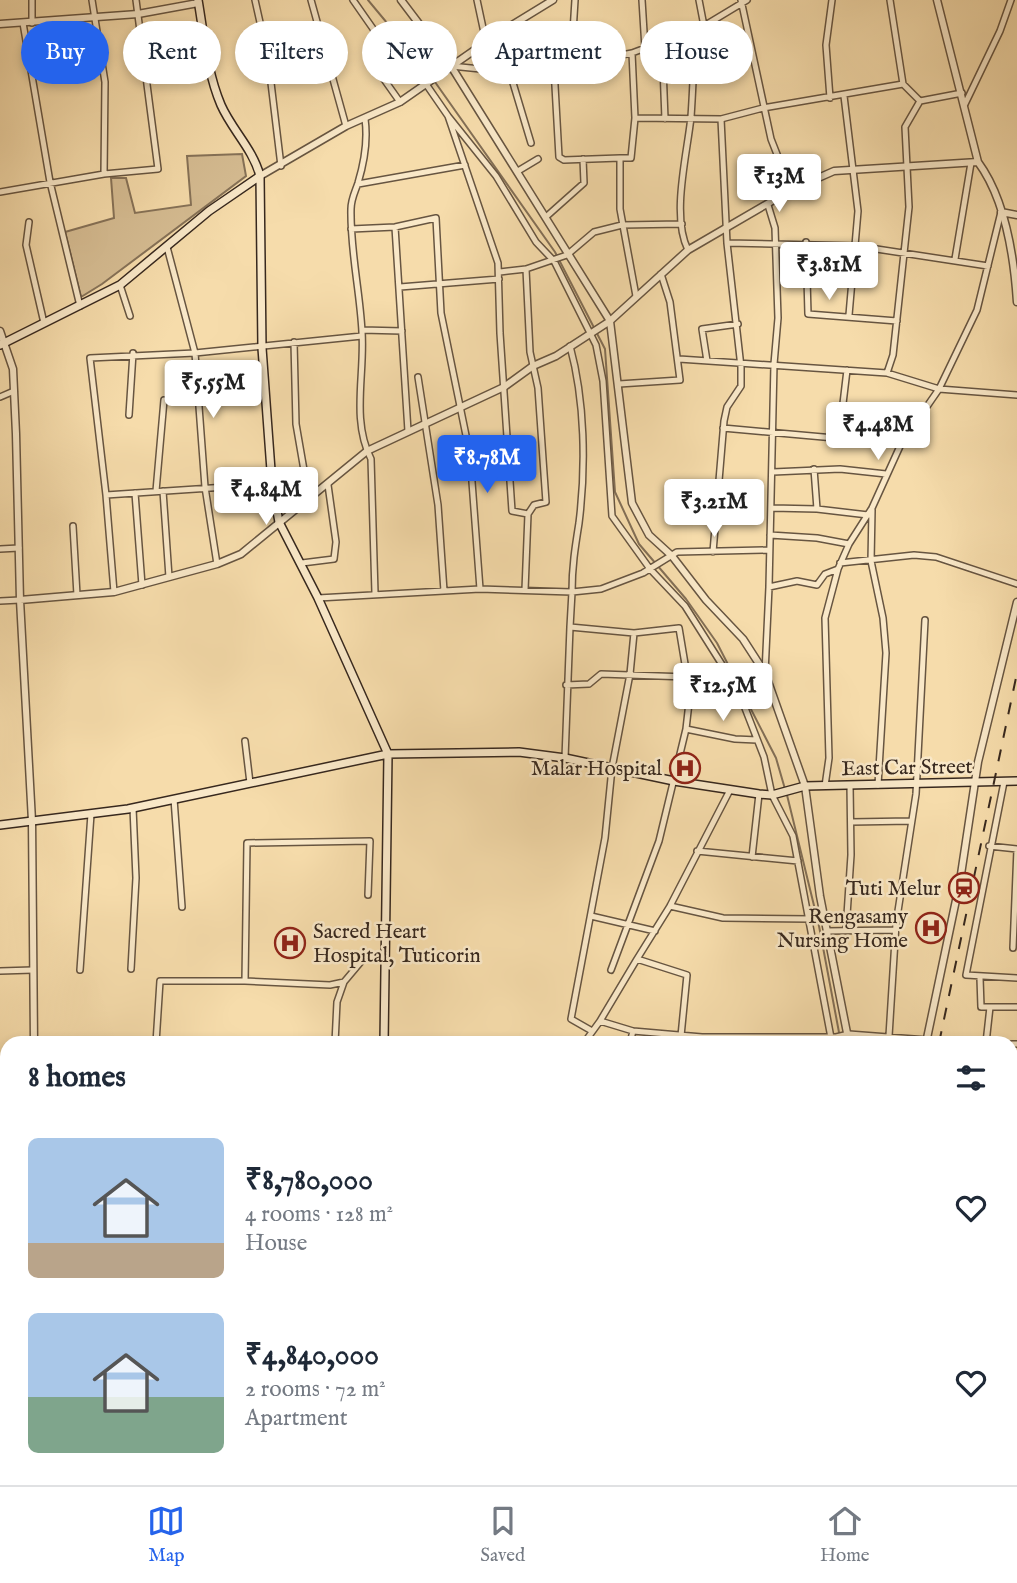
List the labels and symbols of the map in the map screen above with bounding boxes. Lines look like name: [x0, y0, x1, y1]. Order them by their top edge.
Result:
pin: ₹13M: [738, 154, 820, 214]
pin: ₹3.81M: [772, 243, 886, 302]
pin: ₹5.55M: [156, 360, 270, 420]
pin: ₹4.48M: [821, 402, 935, 462]
pin: ₹8.78M: [430, 435, 544, 495]
pin: ₹4.84M: [209, 468, 323, 527]
pin: ₹3.21M: [657, 480, 771, 539]
pin: ₹12.5M: [666, 664, 780, 723]
hospital icon: Malar Hospital: [668, 751, 702, 785]
street label: East Car Street: [841, 754, 973, 783]
place label: Malar Hospital: [531, 756, 662, 783]
station icon: Tuti Melur: [947, 871, 981, 905]
place label: Tuti Melur: [846, 876, 941, 903]
place label: Rengasamy Nursing Home: [777, 904, 909, 955]
hospital icon: Rengasamy Nursing Home: [914, 911, 948, 945]
place label: Sacred Heart Hospital, Tuticorin: [313, 919, 481, 970]
hospital icon: Sacred Heart Hospital, Tuticorin: [273, 926, 307, 960]

